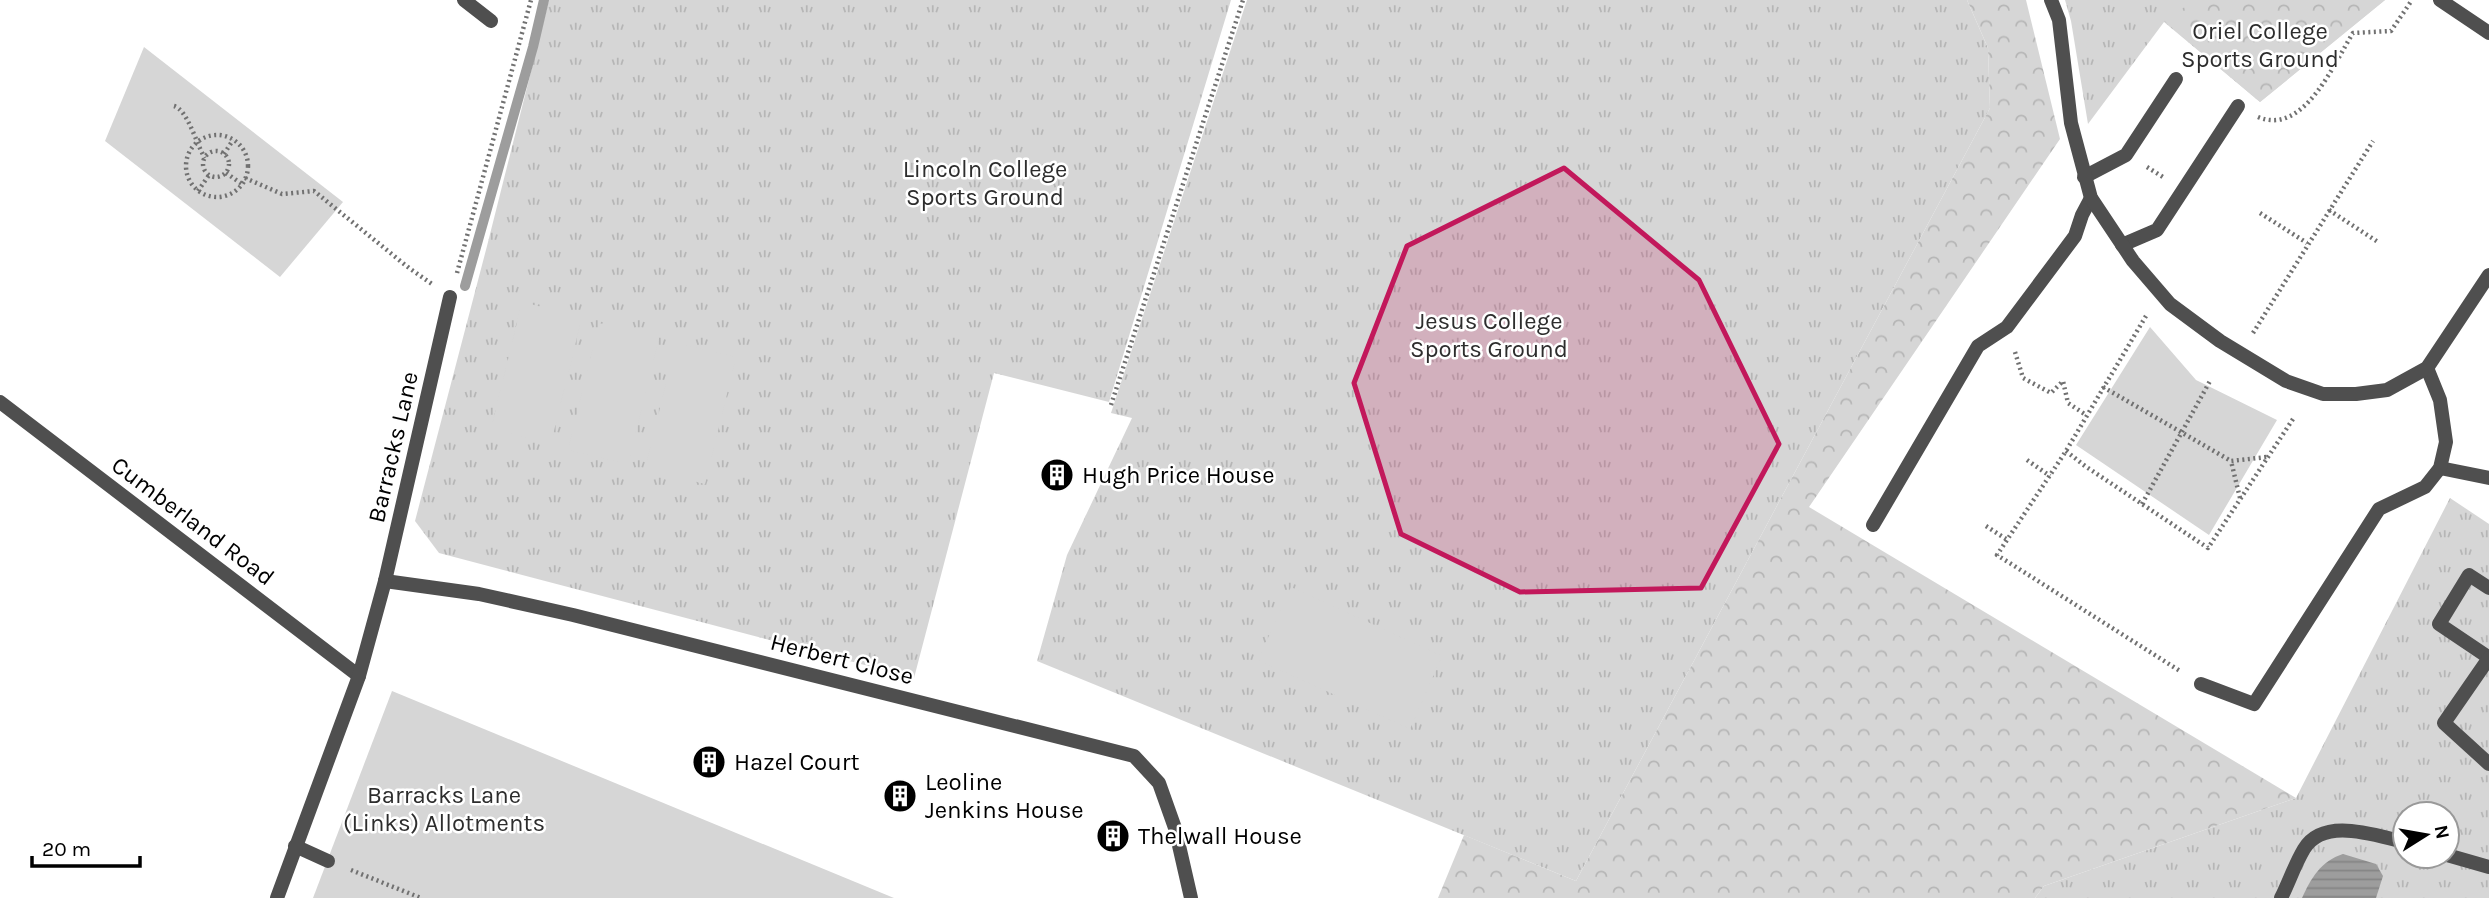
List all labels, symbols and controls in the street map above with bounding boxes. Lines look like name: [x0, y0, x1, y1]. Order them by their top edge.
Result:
park label: Oriel College Sports Ground: [2181, 17, 2339, 73]
park label: Lincoln College Sports Ground: [903, 155, 1067, 211]
park label: Jesus College Sports Ground: [1410, 307, 1568, 363]
street label: Barracks Lane: [362, 369, 424, 525]
street label: Cumberland Road: [106, 451, 280, 591]
building icon: Hugh Price House: [1038, 456, 1076, 494]
place label: Hugh Price House: [1082, 461, 1274, 489]
street label: Herbert Close: [768, 628, 916, 690]
building icon: Hazel Court: [690, 743, 728, 781]
place label: Hazel Court: [734, 748, 859, 776]
place label: Leoline Jenkins House: [925, 768, 1084, 824]
building icon: Leoline Jenkins House: [881, 777, 919, 815]
park label: Barracks Lane (Links) Allotments: [343, 781, 545, 837]
north arrow: [2391, 800, 2461, 870]
building icon: Thelwall House: [1094, 817, 1132, 855]
place label: Thelwall House: [1138, 822, 1302, 850]
text: N: [2430, 823, 2454, 841]
scale bar: [32, 824, 140, 868]
text: 20 m: [42, 837, 91, 861]

